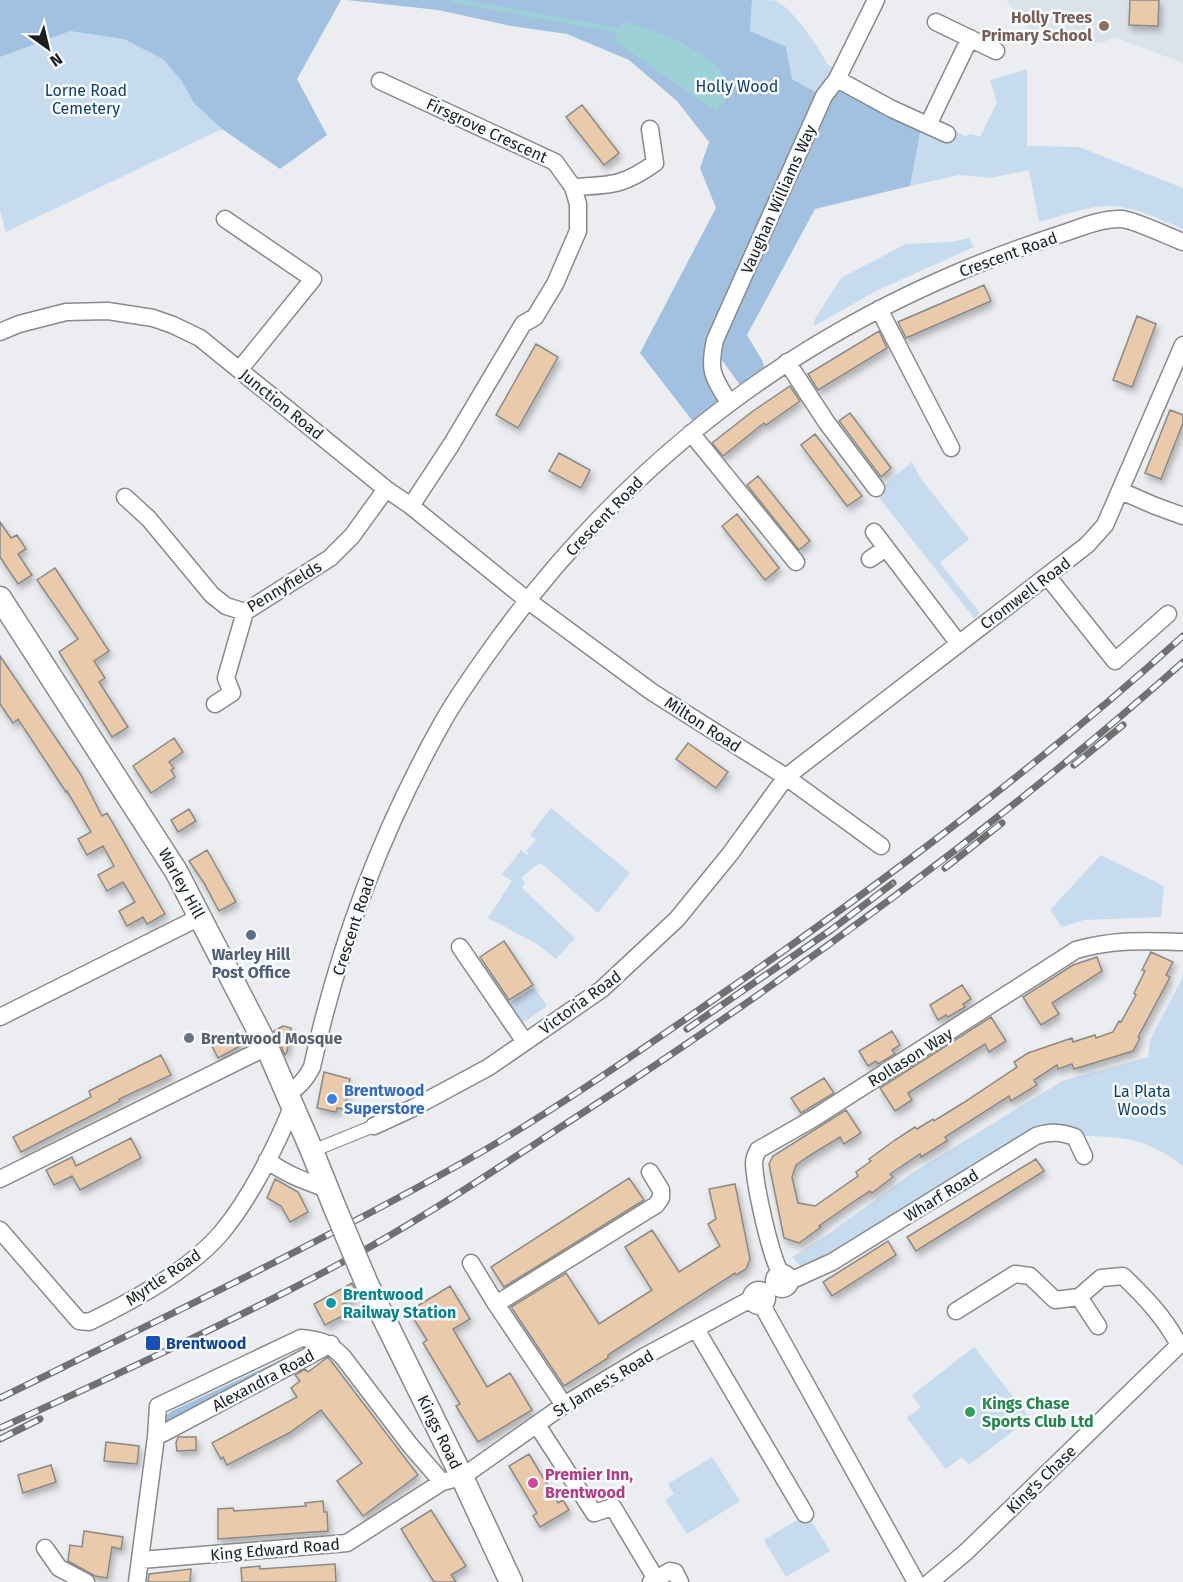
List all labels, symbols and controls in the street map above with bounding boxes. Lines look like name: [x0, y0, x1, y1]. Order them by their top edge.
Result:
place label: Holly Trees Primary School: [982, 8, 1092, 45]
north arrow: [18, 18, 78, 78]
marker: Holly Trees Primary School: [1097, 19, 1111, 33]
text: N: [46, 49, 66, 71]
park label: Holly Wood: [696, 77, 778, 96]
park label: Lorne Road Cemetery: [45, 81, 127, 118]
street label: Firsgrove Crescent: [423, 94, 550, 167]
street label: Vaughan Williams Way: [737, 122, 820, 277]
street label: Crescent Road: [957, 228, 1060, 281]
street label: Junction Road: [236, 365, 327, 444]
street label: Crescent Road: [562, 473, 647, 560]
street label: Cromwell Road: [976, 553, 1074, 634]
street label: Pennyfields: [244, 557, 325, 616]
street label: Milton Road: [661, 693, 744, 756]
street label: Warley Hill: [154, 845, 209, 922]
street label: Crescent Road: [329, 874, 378, 978]
marker: Warley Hill Post Office: [244, 928, 258, 942]
place label: Warley Hill Post Office: [212, 945, 290, 982]
street label: Victoria Road: [536, 966, 625, 1038]
street label: Rollason Way: [864, 1024, 956, 1091]
place label: Brentwood Mosque: [201, 1029, 343, 1048]
marker: Brentwood Mosque: [182, 1031, 196, 1045]
place label: Brentwood Superstore: [344, 1081, 425, 1118]
park label: La Plata Woods: [1113, 1082, 1171, 1119]
marker: Brentwood Superstore: [325, 1092, 339, 1106]
street label: Wharf Road: [901, 1165, 982, 1226]
street label: Myrtle Road: [122, 1245, 204, 1309]
place label: Brentwood Railway Station: [343, 1285, 456, 1322]
marker: Brentwood Railway Station: [324, 1296, 338, 1310]
marker: Brentwood: [144, 1334, 162, 1352]
place label: Brentwood: [166, 1334, 246, 1353]
street label: Alexandra Road: [209, 1346, 318, 1415]
street label: St James's Road: [550, 1346, 657, 1421]
street label: Kings Road: [413, 1392, 466, 1472]
place label: Kings Chase Sports Club Ltd: [982, 1394, 1094, 1431]
marker: Kings Chase Sports Club Ltd: [963, 1405, 977, 1419]
street label: King's Chase: [1003, 1441, 1080, 1517]
place label: Premier Inn, Brentwood: [545, 1465, 633, 1502]
marker: Premier Inn, Brentwood: [526, 1476, 540, 1490]
street label: King Edward Road: [209, 1534, 341, 1565]

